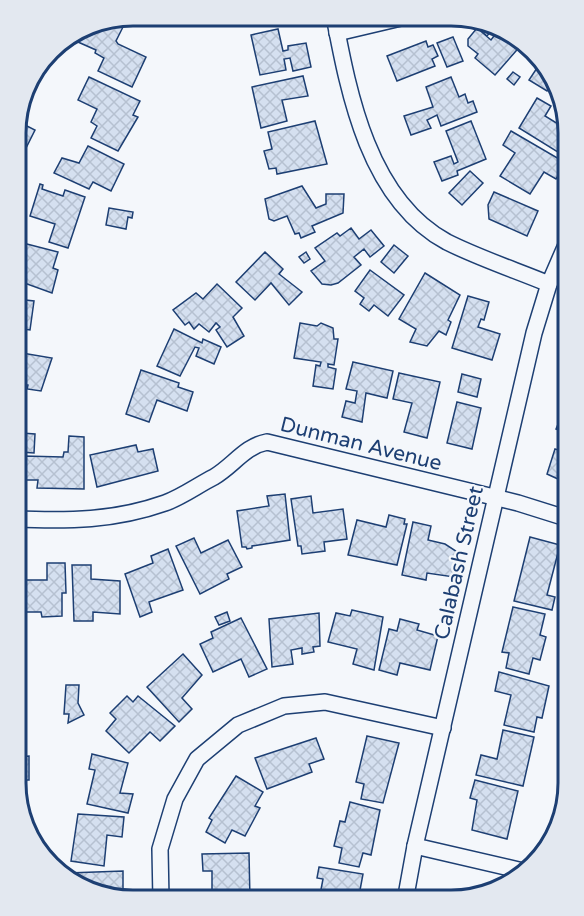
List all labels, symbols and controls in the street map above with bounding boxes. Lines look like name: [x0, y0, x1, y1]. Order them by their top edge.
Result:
street label: Dunman Avenue: [278, 412, 445, 476]
street label: Calabash Street: [429, 484, 489, 642]

